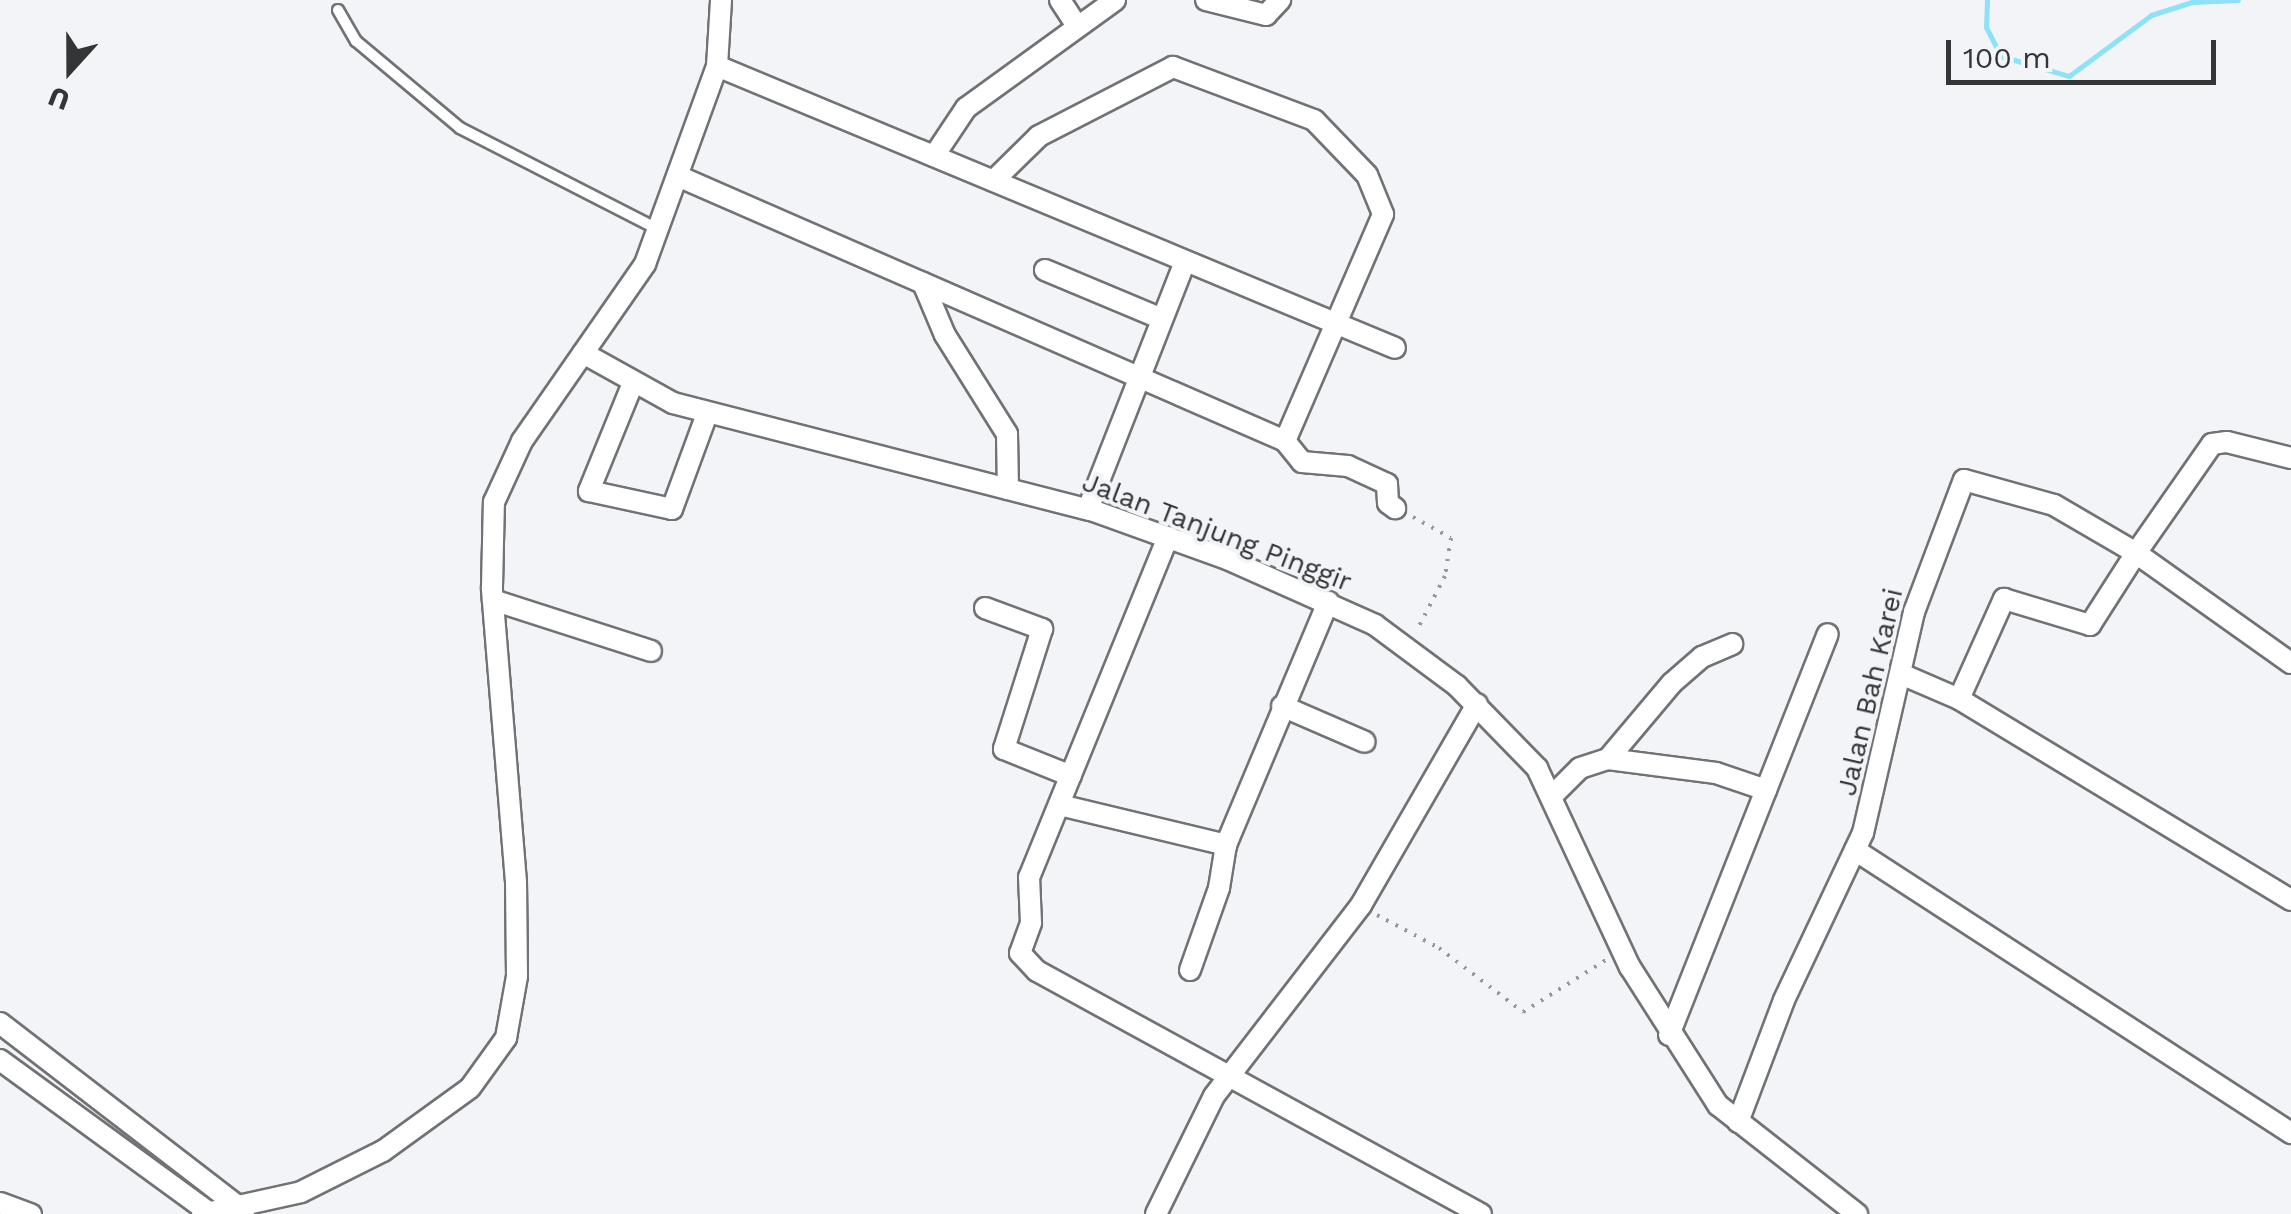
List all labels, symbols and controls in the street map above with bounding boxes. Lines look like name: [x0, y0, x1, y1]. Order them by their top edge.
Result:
north arrow: [20, 20, 120, 120]
scale bar: [1951, 20, 2221, 82]
text: 100 m: [1963, 40, 2051, 75]
text: U: [44, 80, 74, 117]
street label: Jalan Tanjung Pinggir: [1077, 465, 1357, 599]
street label: Jalan Bah Karei: [1830, 585, 1910, 799]

